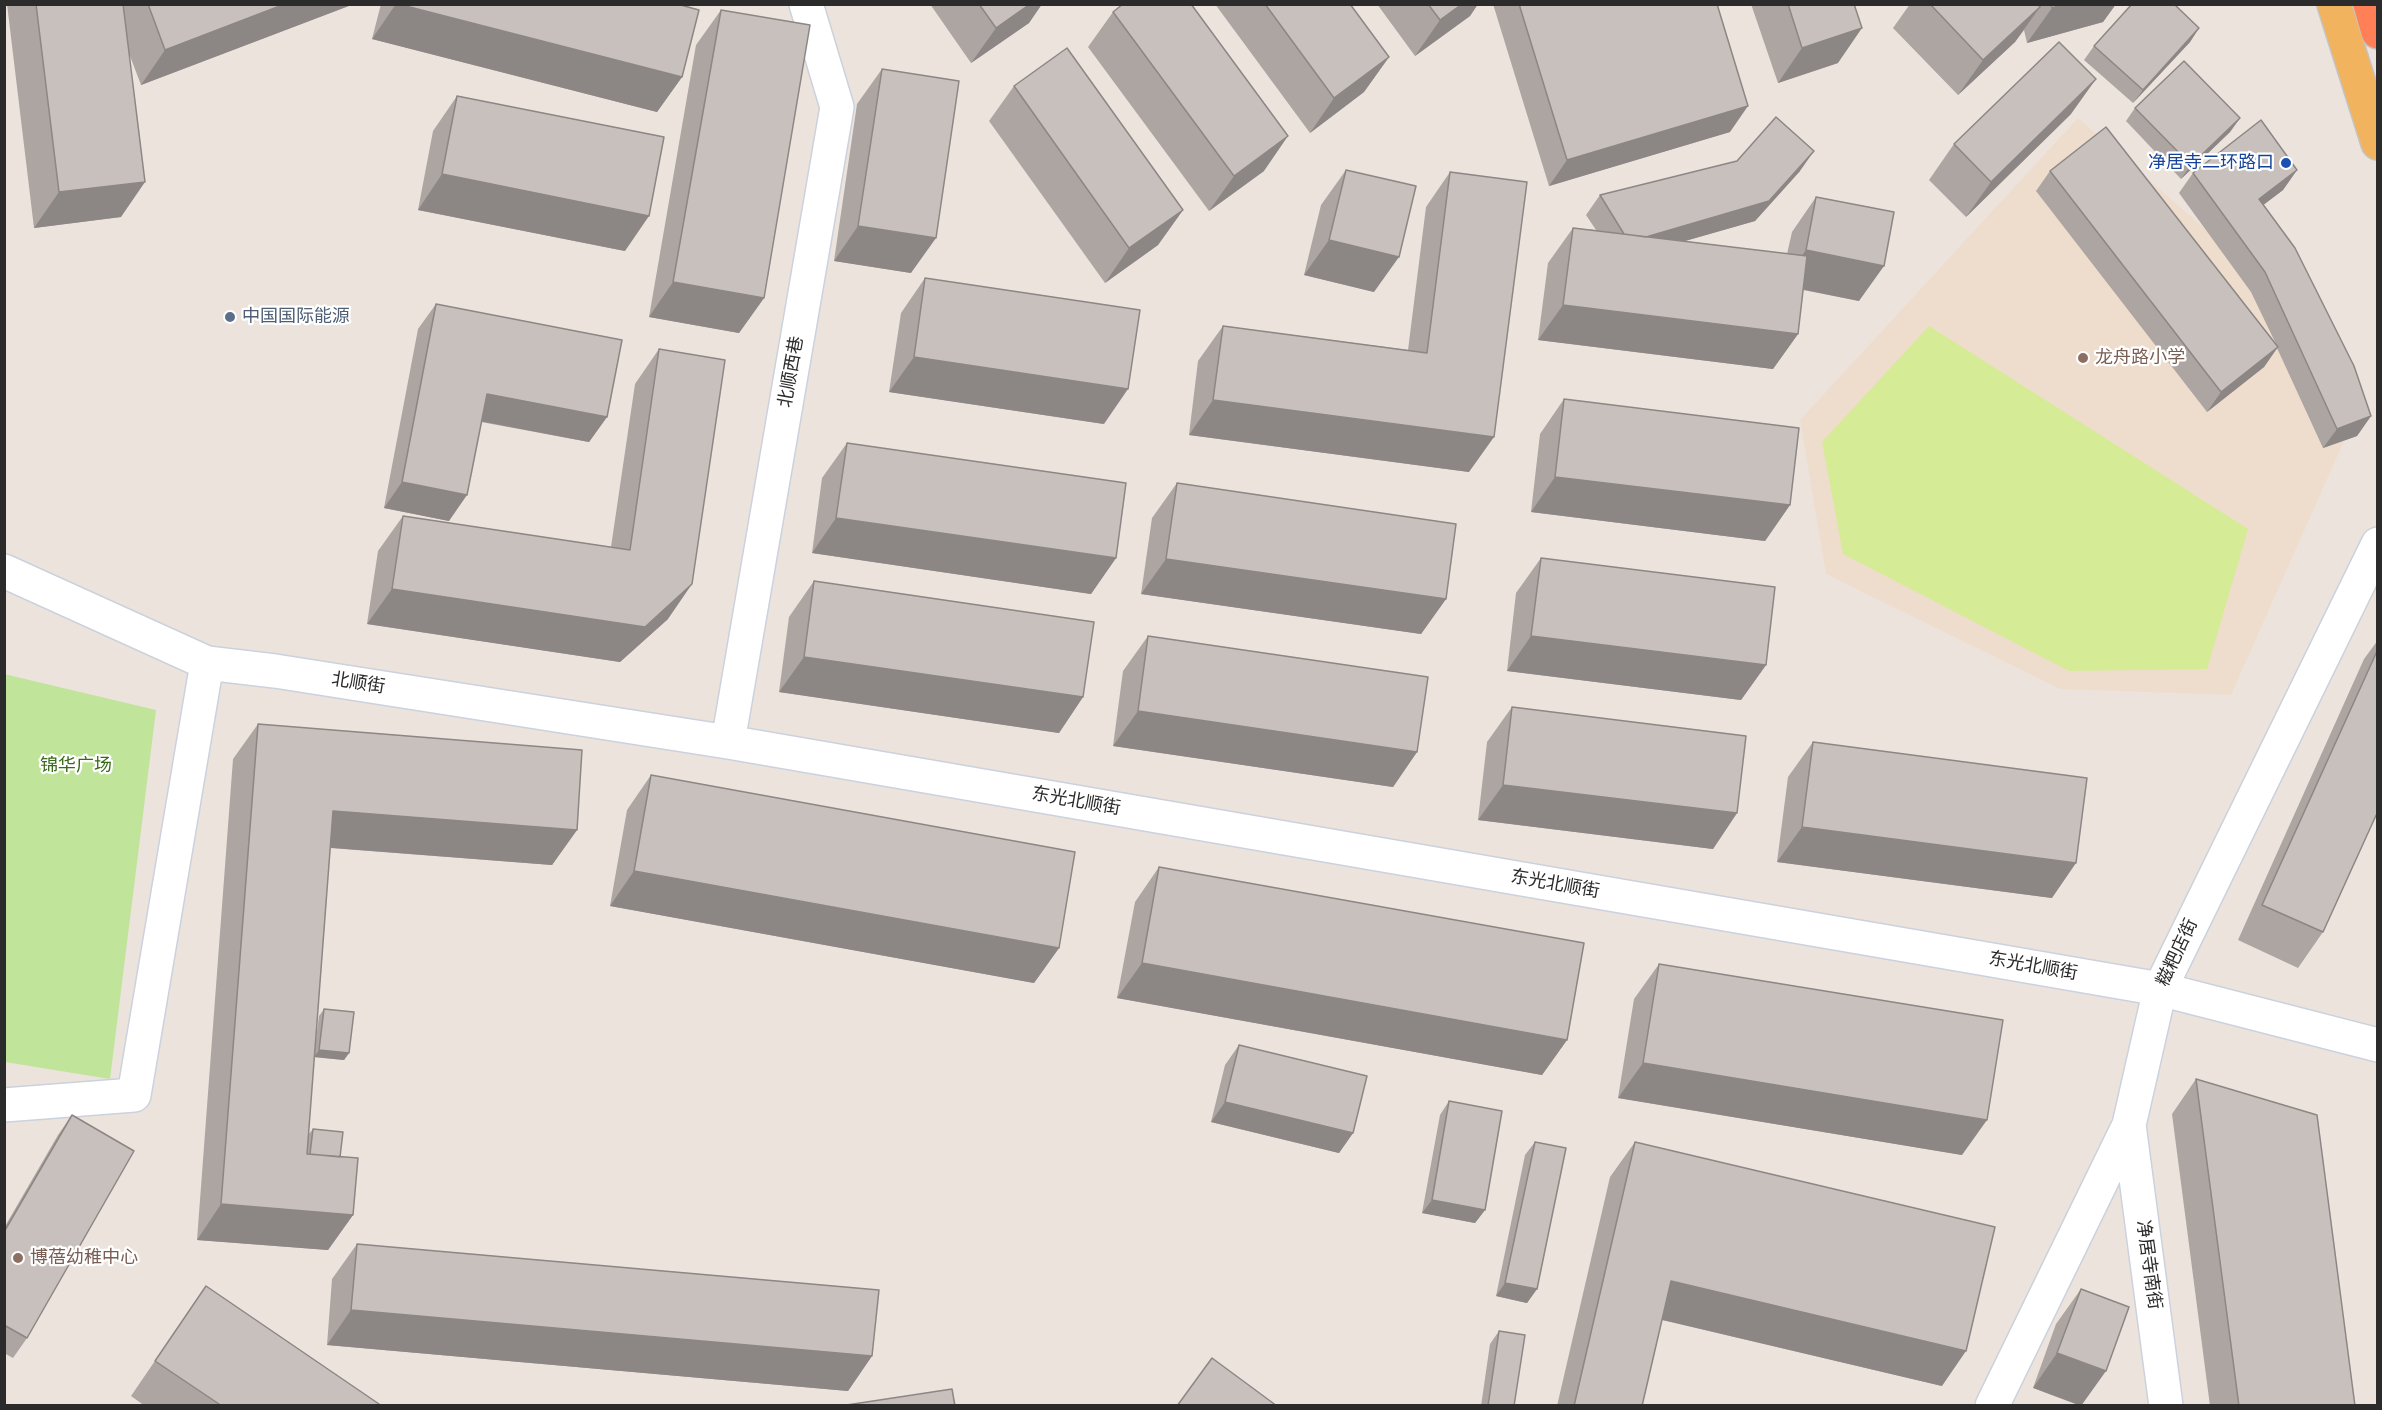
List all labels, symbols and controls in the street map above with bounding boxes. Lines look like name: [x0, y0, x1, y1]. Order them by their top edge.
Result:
place label: 净居寺二环路口: [2148, 152, 2274, 174]
marker: 净居寺二环路口: [2279, 156, 2293, 170]
place label: 中国国际能源: [242, 306, 350, 328]
marker: 中国国际能源: [223, 310, 237, 324]
street label: 北顺西巷: [775, 335, 809, 409]
place label: 龙舟路小学: [2095, 347, 2185, 369]
marker: 龙舟路小学: [2076, 351, 2090, 365]
street label: 北顺街: [330, 669, 386, 699]
park label: 锦华广场: [40, 755, 112, 777]
street label: 东光北顺街: [1030, 784, 1122, 820]
street label: 东光北顺街: [1509, 867, 1601, 903]
street label: 糍粑店街: [2153, 916, 2203, 990]
street label: 东光北顺街: [1987, 949, 2079, 985]
street label: 净居寺南街: [2131, 1219, 2165, 1311]
place label: 博蓓幼稚中心: [30, 1247, 138, 1269]
marker: 博蓓幼稚中心: [11, 1251, 25, 1265]

